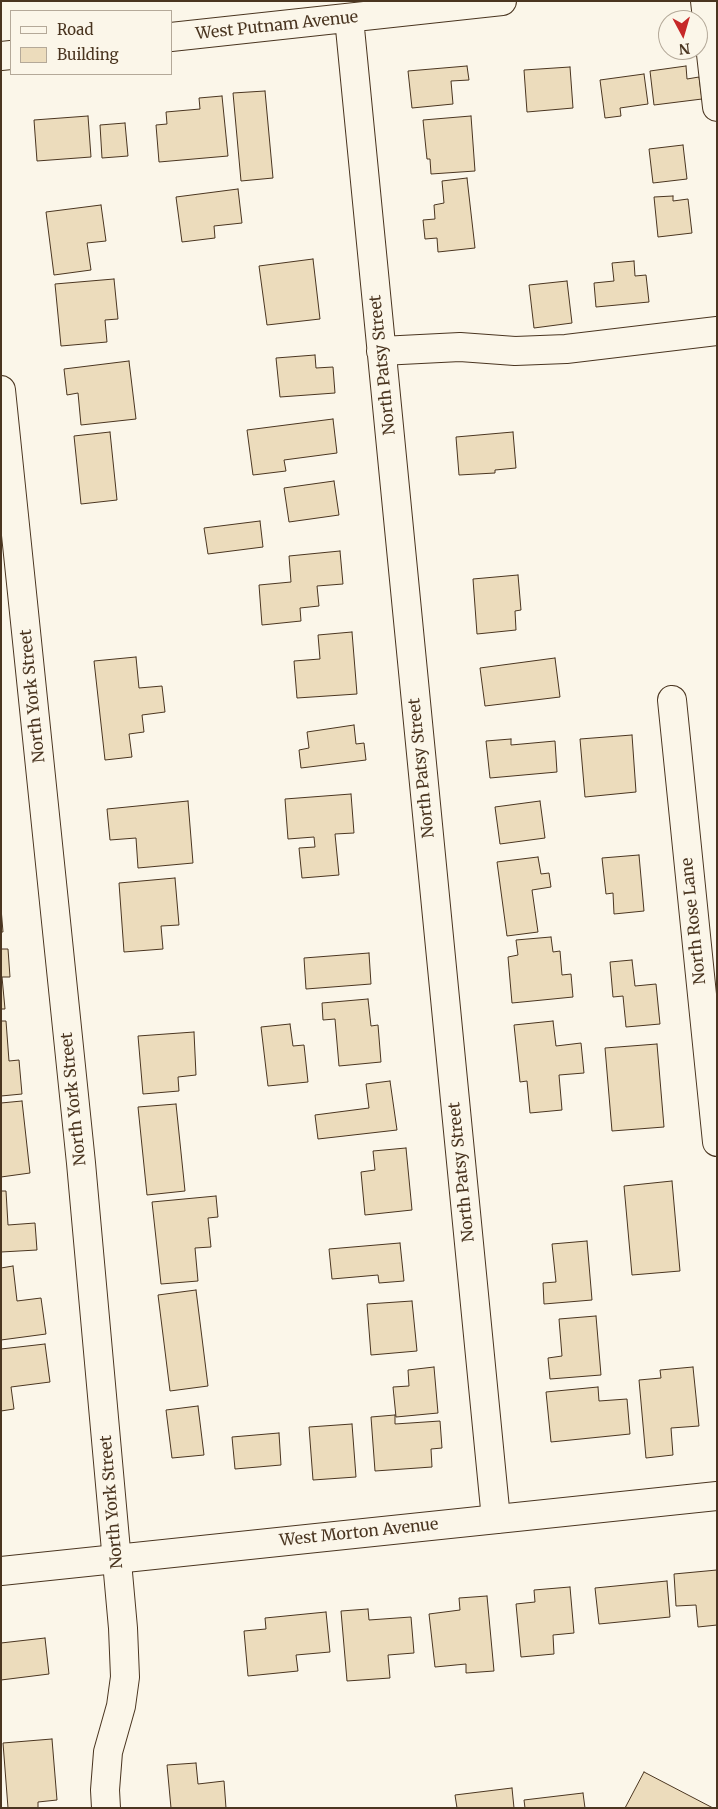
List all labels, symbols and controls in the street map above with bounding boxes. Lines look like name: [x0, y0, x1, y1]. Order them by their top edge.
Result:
street label: West Putnam Avenue: [195, 8, 359, 44]
legend: [10, 10, 172, 75]
north arrow: [658, 10, 708, 60]
text: Road: [57, 20, 93, 39]
text: N: [678, 39, 691, 58]
text: Building: [57, 45, 119, 64]
street label: North Patsy Street: [366, 294, 400, 436]
street label: North York Street: [16, 628, 50, 764]
street label: North Patsy Street: [405, 697, 439, 839]
street label: North Rose Lane: [678, 857, 710, 985]
street label: North York Street: [57, 1031, 91, 1167]
street label: North Patsy Street: [445, 1101, 479, 1243]
street label: North York Street: [97, 1434, 127, 1570]
street label: West Morton Avenue: [279, 1515, 439, 1551]

